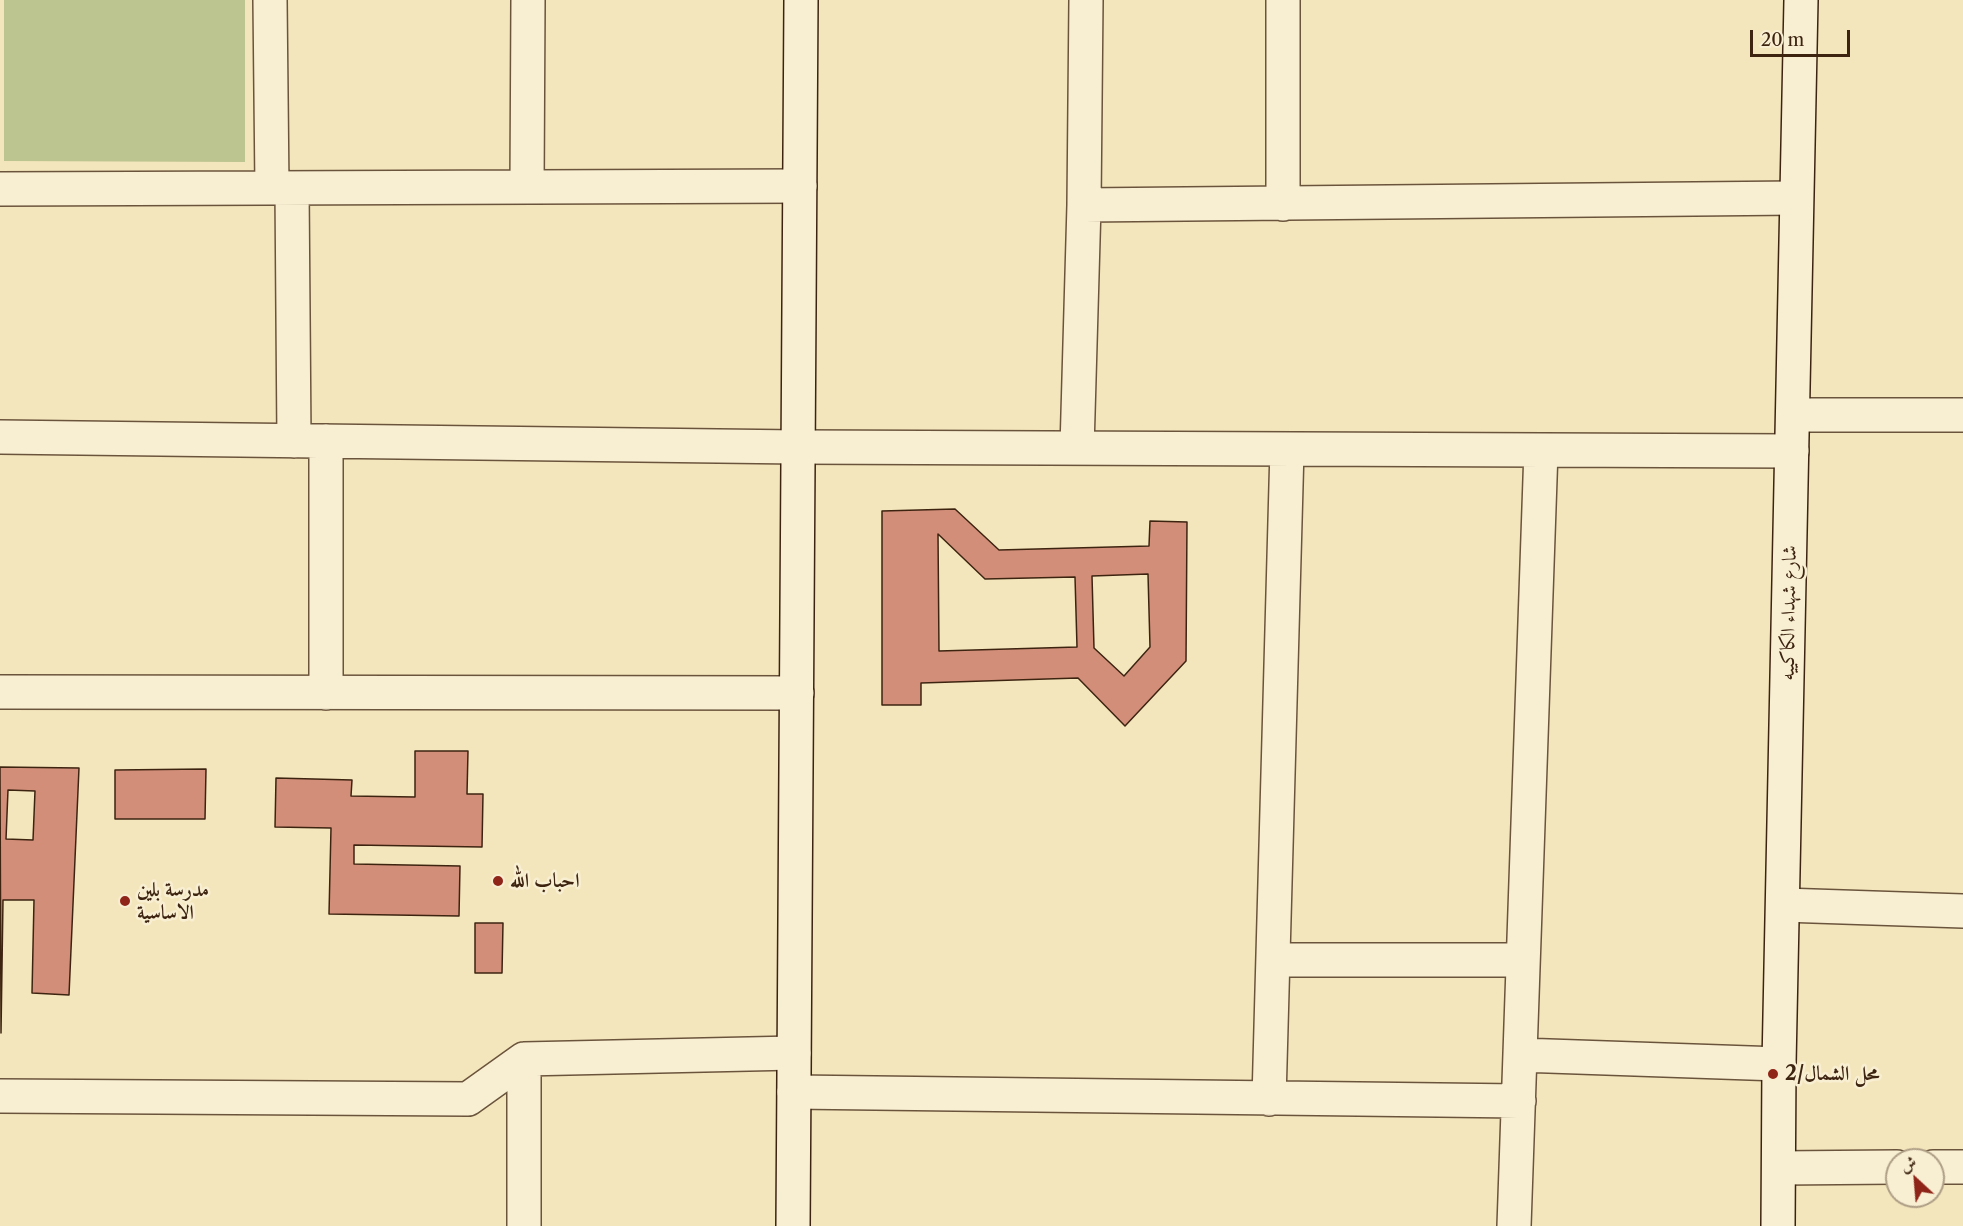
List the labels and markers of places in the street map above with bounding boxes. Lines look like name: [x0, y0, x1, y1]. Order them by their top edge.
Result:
place label: احباب الله: [510, 869, 580, 893]
marker: احباب الله: [491, 874, 505, 888]
place label: مدرسة بلين الاساسية: [137, 878, 209, 925]
marker: مدرسة بلين الاساسية: [118, 894, 132, 908]
place label: محل الشمال/2: [1785, 1062, 1879, 1086]
marker: محل الشمال/2: [1766, 1067, 1780, 1081]

